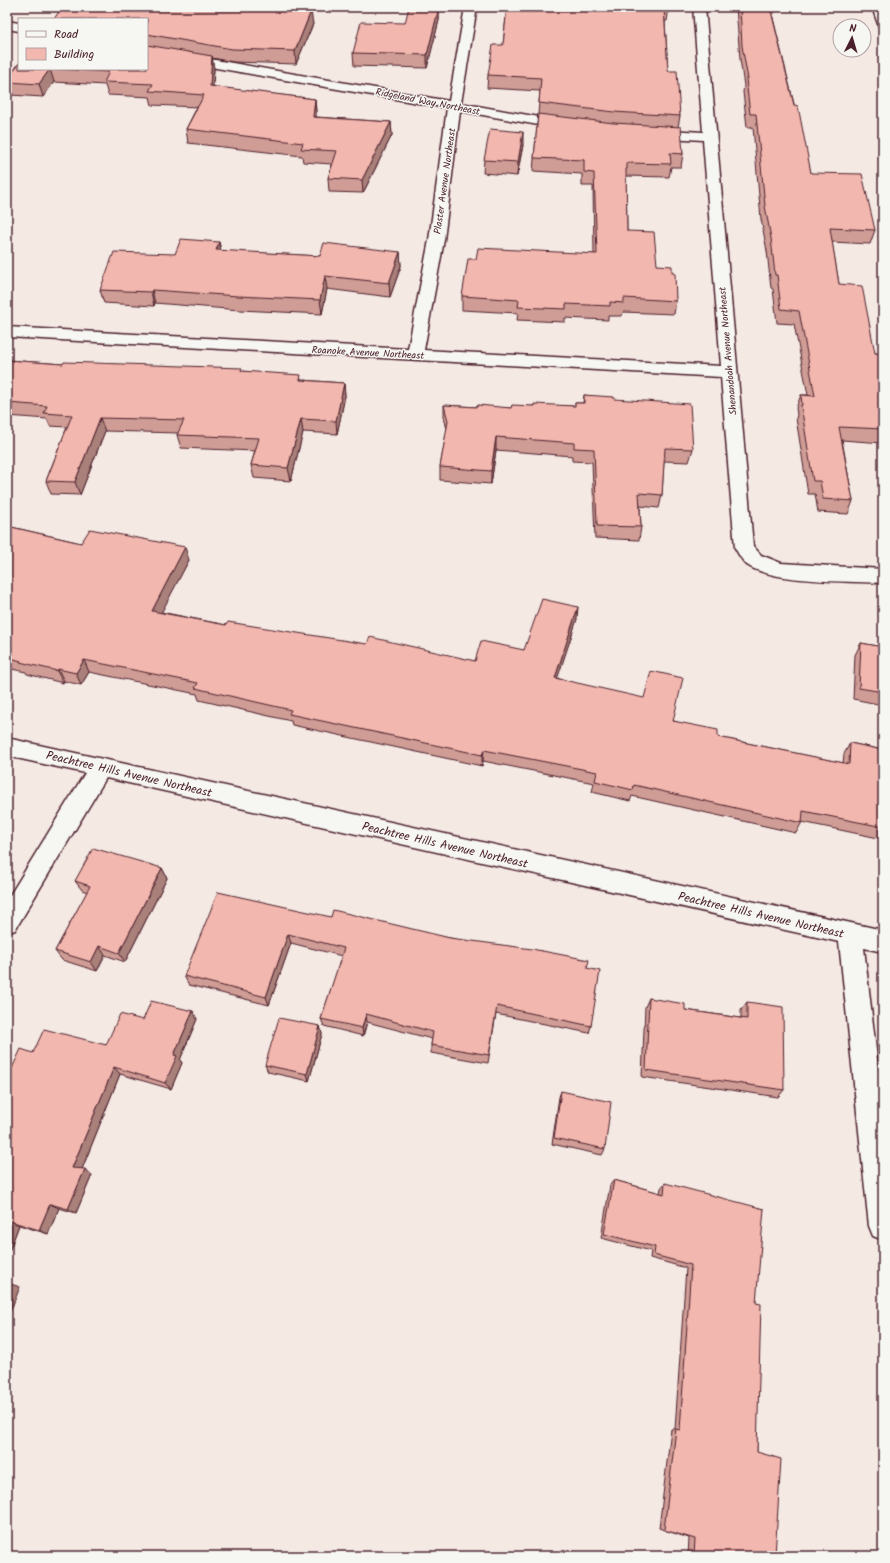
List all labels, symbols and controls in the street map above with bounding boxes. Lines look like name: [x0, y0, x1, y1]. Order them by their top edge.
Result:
legend: [18, 18, 148, 70]
north arrow: [832, 18, 872, 58]
text: N: [849, 20, 857, 38]
text: Road: [54, 25, 79, 44]
text: Building: [54, 45, 94, 64]
street label: Ridgeland Way Northeast: [374, 84, 482, 120]
street label: Plaster Avenue Northeast: [430, 127, 460, 235]
street label: Shenandoah Avenue Northeast: [714, 286, 742, 416]
street label: Roanoke Avenue Northeast: [311, 342, 425, 364]
street label: Peachtree Hills Avenue Northeast: [44, 746, 214, 803]
street label: Peachtree Hills Avenue Northeast: [360, 817, 530, 874]
street label: Peachtree Hills Avenue Northeast: [676, 887, 846, 944]

